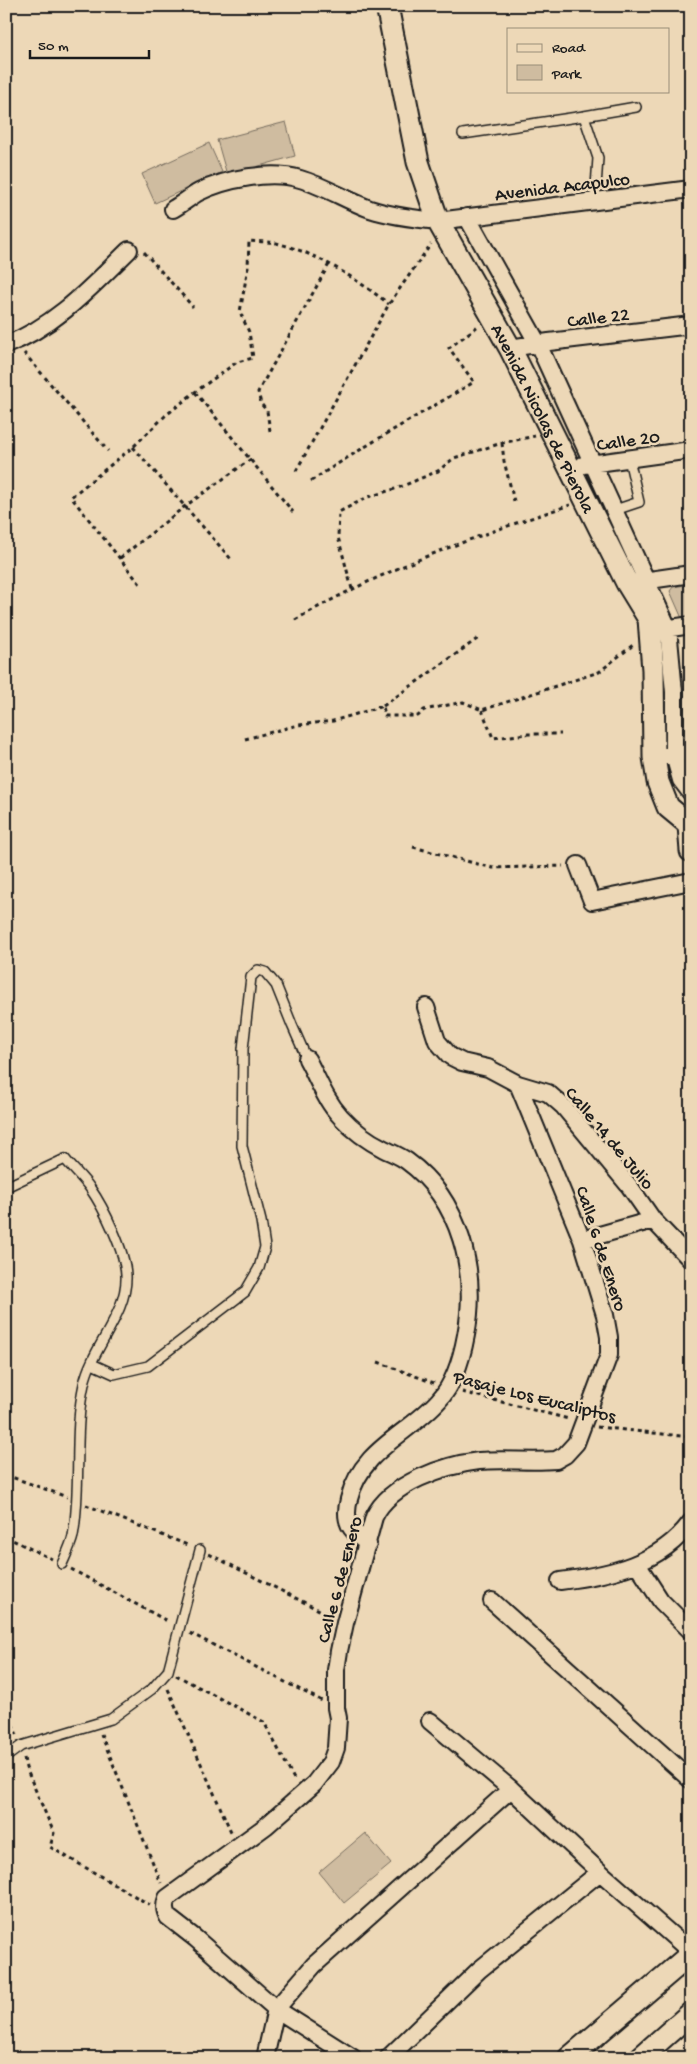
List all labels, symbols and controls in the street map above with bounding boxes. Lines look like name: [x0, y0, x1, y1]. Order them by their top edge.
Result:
scale bar: [30, 28, 149, 60]
legend: [507, 28, 670, 92]
text: 50 m: [38, 38, 69, 56]
text: Road: [552, 40, 586, 58]
text: Park: [551, 66, 582, 84]
street label: Avenida Acapulco: [494, 169, 631, 208]
street label: Calle 22: [566, 304, 631, 335]
street label: Avenida Nicolas de Pierola: [484, 321, 599, 519]
street label: Calle 20: [595, 427, 662, 458]
street label: Calle 14 de Julio: [559, 1083, 658, 1195]
street label: Calle 6 de Enero: [569, 1184, 631, 1315]
street label: Pasaje Los Eucaliptos: [449, 1367, 619, 1430]
street label: Calle 6 de Enero: [313, 1514, 369, 1646]

